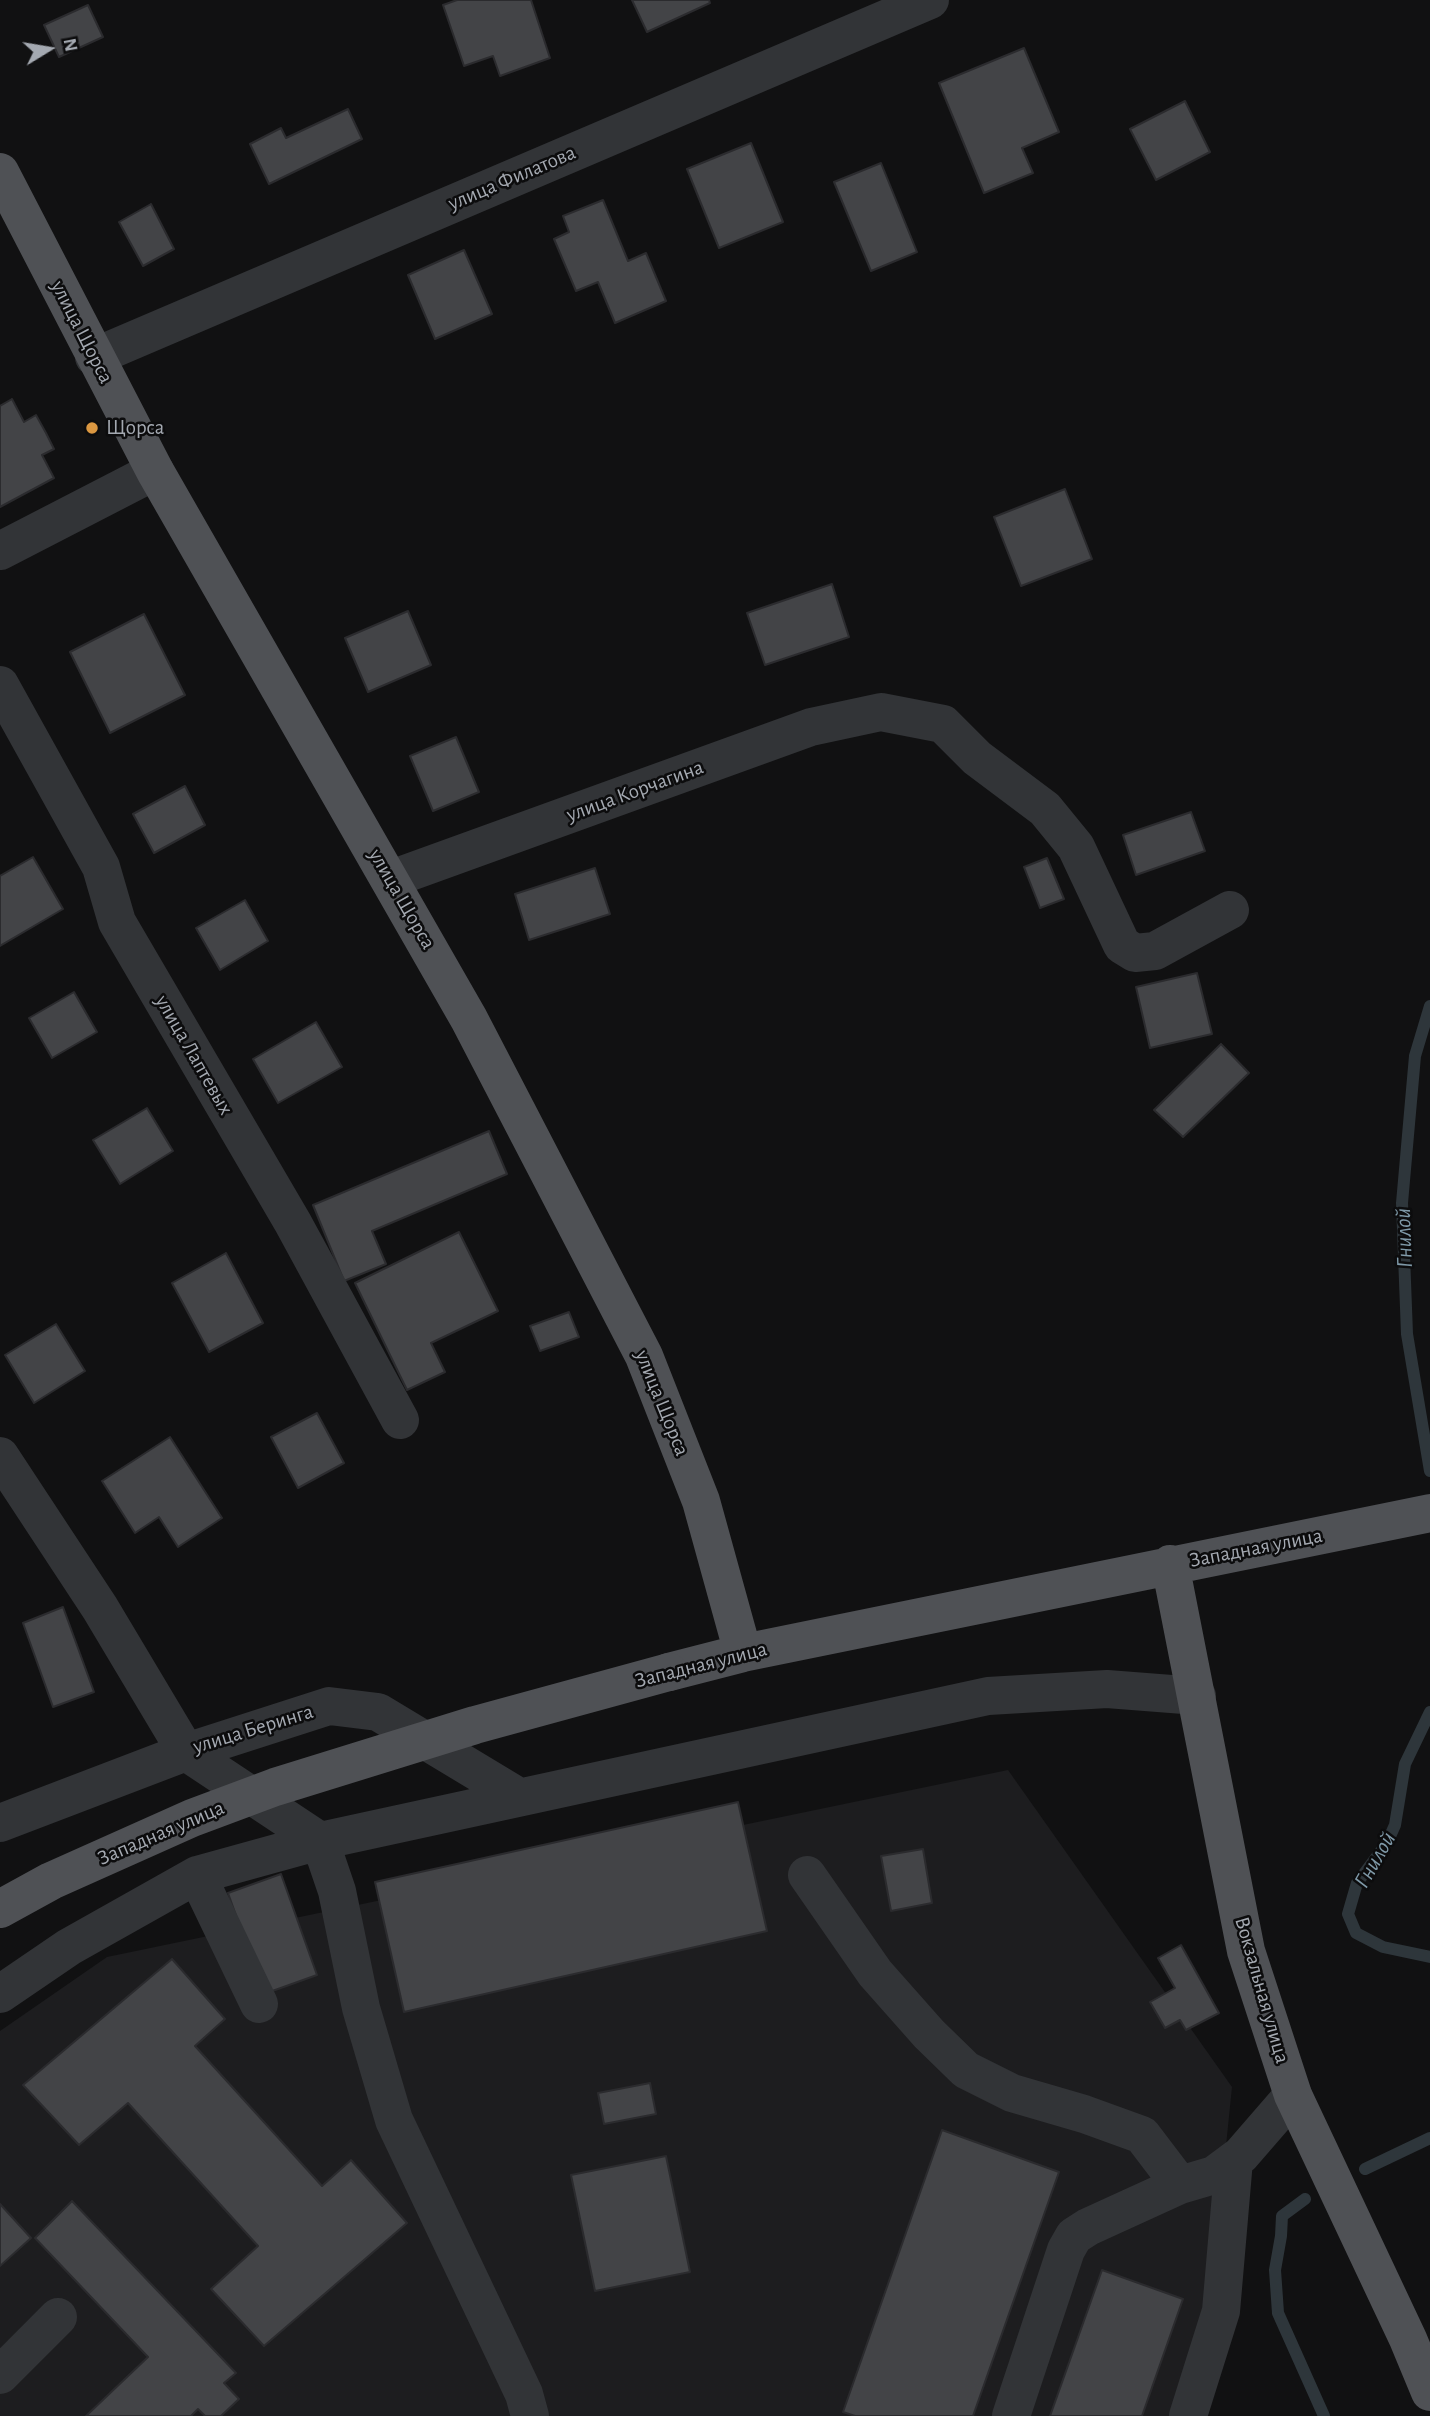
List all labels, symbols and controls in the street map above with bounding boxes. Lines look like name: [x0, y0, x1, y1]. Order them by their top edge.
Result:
north arrow: [14, 14, 84, 84]
text: N: [60, 37, 81, 53]
street label: улица Филатова: [444, 140, 580, 216]
street label: улица Щорса: [45, 276, 119, 388]
place label: Щорса: [106, 415, 164, 441]
marker: Щорса: [84, 420, 100, 436]
street label: улица Корчагина: [563, 755, 707, 827]
street label: улица Щорса: [363, 844, 441, 954]
street label: улица Лаптевых: [149, 991, 239, 1119]
water label: Гнилой: [1389, 1207, 1419, 1269]
street label: улица Щорса: [629, 1346, 695, 1460]
street label: Западная улица: [1187, 1523, 1325, 1573]
street label: Западная улица: [632, 1636, 770, 1694]
street label: улица Беринга: [190, 1699, 316, 1759]
street label: Западная улица: [94, 1795, 228, 1871]
water label: Гнилой: [1348, 1827, 1402, 1893]
street label: Вокзальная улица: [1229, 1914, 1295, 2066]

